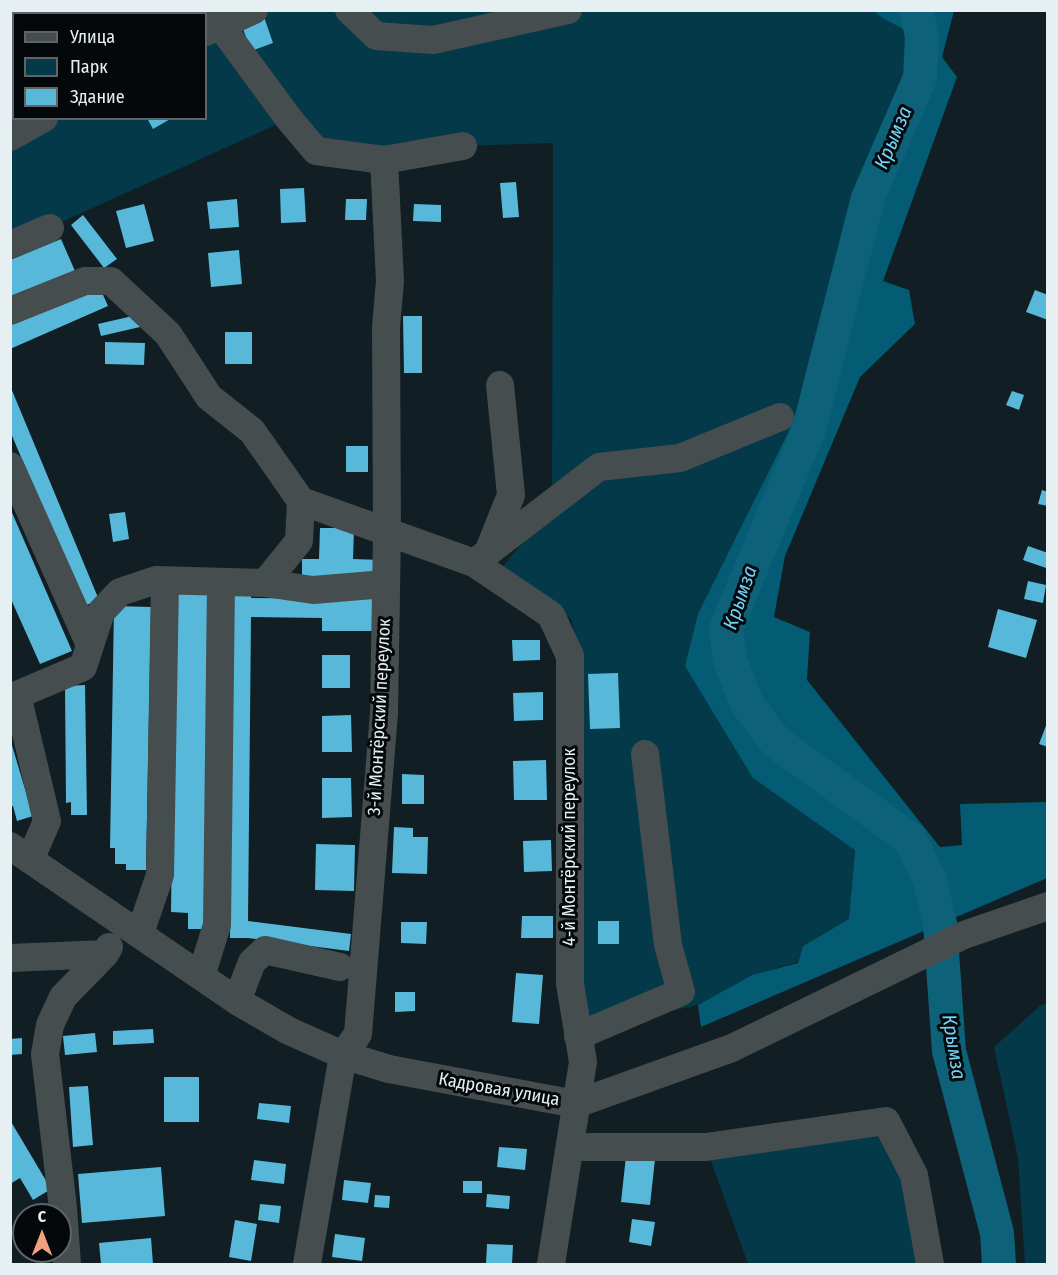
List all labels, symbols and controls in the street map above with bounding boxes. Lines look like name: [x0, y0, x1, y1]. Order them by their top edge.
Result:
legend: [12, 12, 207, 120]
text: Улица: [70, 26, 115, 48]
text: Парк: [70, 56, 108, 78]
text: Здание: [70, 86, 125, 108]
water label: Крымза: [870, 103, 918, 173]
water label: Крымза: [719, 563, 763, 633]
street label: 3-й Монтёрский переулок: [364, 618, 396, 816]
street label: 4-й Монтёрский переулок: [559, 748, 581, 946]
water label: Крымза: [936, 1013, 970, 1081]
street label: Кадровая улица: [437, 1069, 561, 1111]
north arrow: [12, 1203, 72, 1263]
text: С: [38, 1207, 46, 1226]

